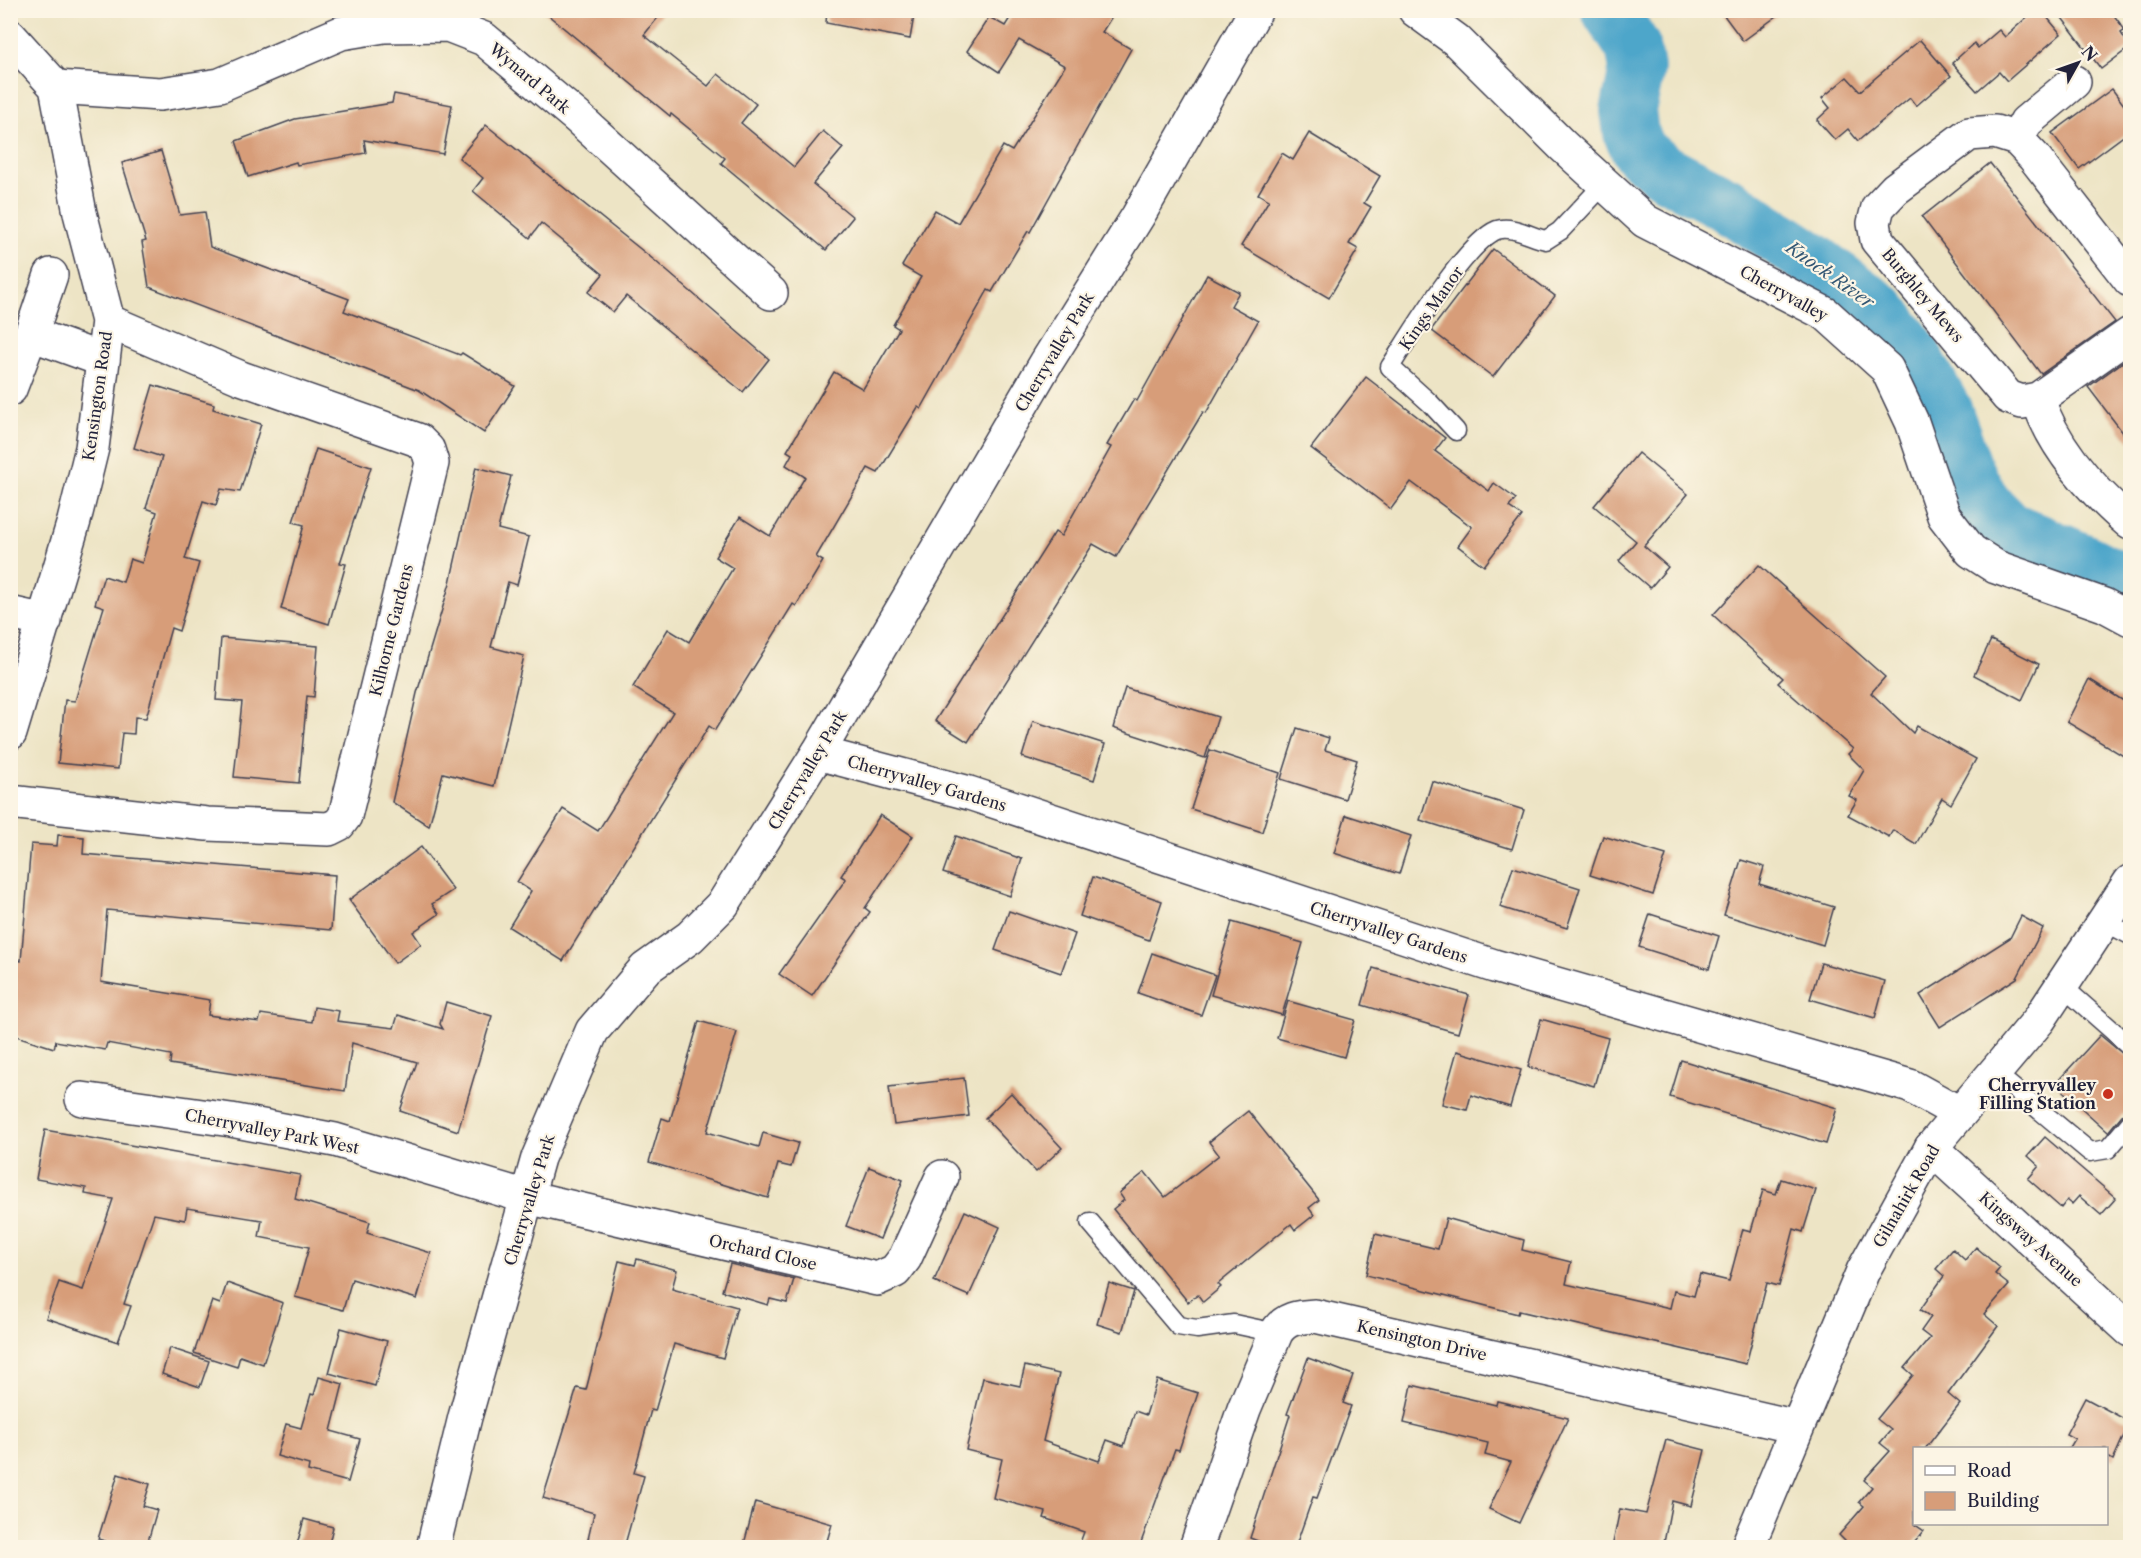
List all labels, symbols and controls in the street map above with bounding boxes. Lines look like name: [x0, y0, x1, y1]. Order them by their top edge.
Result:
north arrow: [2048, 33, 2108, 93]
street label: Wynard Park: [485, 38, 575, 118]
text: N: [2077, 42, 2102, 65]
water label: Knock River: [1780, 236, 1879, 314]
street label: Burghley Mews: [1878, 244, 1968, 346]
street label: Cherryvalley: [1737, 261, 1832, 326]
street label: Kings Manor: [1395, 262, 1467, 354]
street label: Cherryvalley Park: [1010, 288, 1098, 415]
street label: Kensington Road: [78, 330, 116, 462]
street label: Kilhorne Gardens: [365, 562, 417, 698]
street label: Cherryvalley Park: [763, 706, 851, 833]
street label: Cherryvalley Gardens: [845, 751, 1009, 815]
street label: Cherryvalley Gardens: [1308, 897, 1470, 967]
place label: Cherryvalley Filling Station: [1979, 1075, 2097, 1113]
marker: Cherryvalley Filling Station: [2101, 1087, 2115, 1101]
street label: Cherryvalley Park West: [183, 1104, 361, 1158]
street label: Cherryvalley Park: [500, 1131, 559, 1268]
street label: Gilnahirk Road: [1869, 1141, 1944, 1251]
street label: Kingsway Avenue: [1975, 1187, 2087, 1291]
street label: Orchard Close: [707, 1230, 819, 1274]
street label: Kensington Drive: [1355, 1315, 1489, 1365]
legend: [1913, 1447, 2108, 1525]
text: Road: [1967, 1460, 2012, 1482]
text: Building: [1967, 1490, 2039, 1512]

